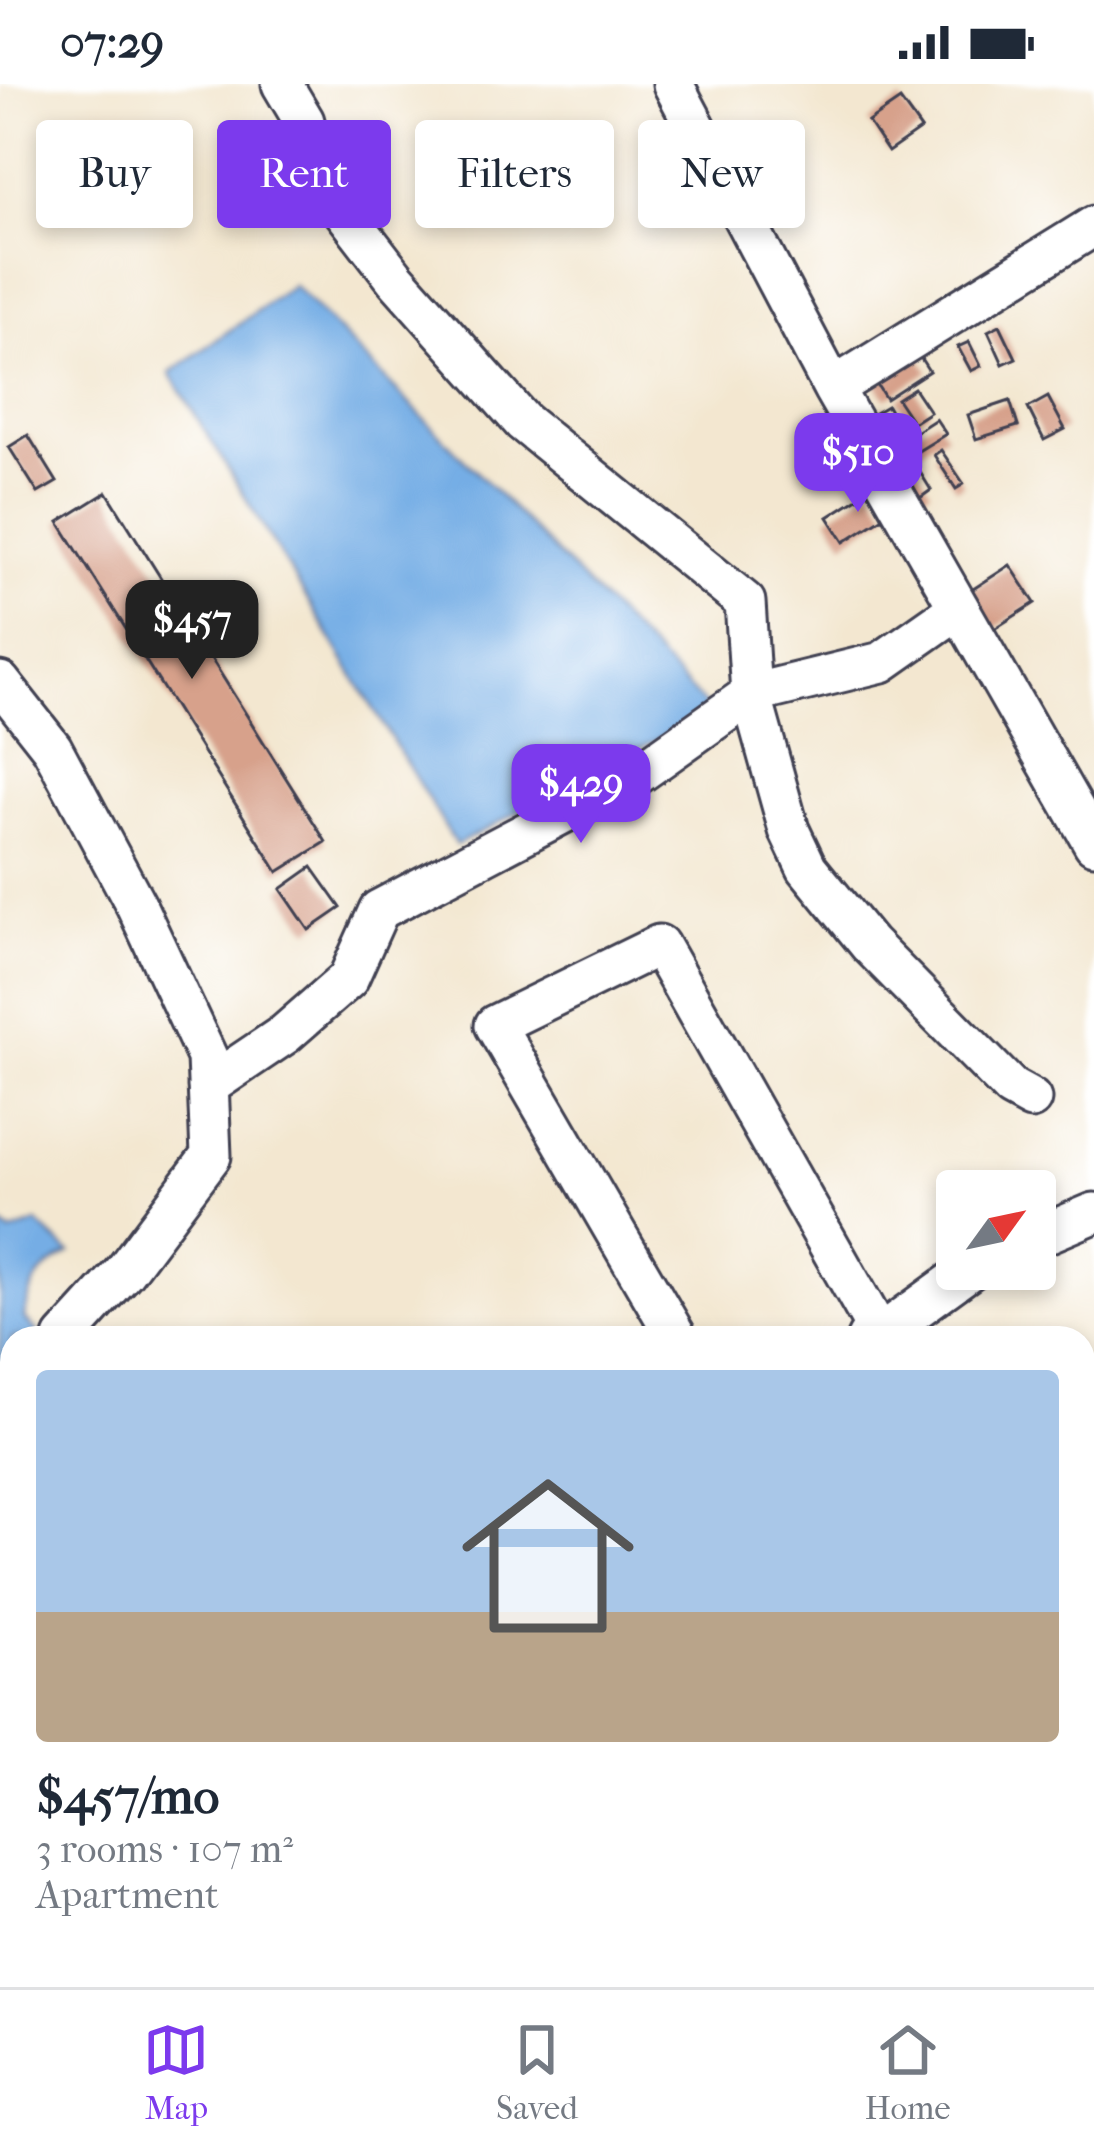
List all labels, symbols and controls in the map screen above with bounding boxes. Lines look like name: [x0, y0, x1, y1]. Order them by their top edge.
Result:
text: 07:29: [60, 16, 164, 69]
chip: Buy: [36, 120, 193, 228]
chip: Rent: [217, 120, 391, 228]
chip: Filters: [415, 120, 614, 228]
chip: New: [638, 120, 805, 228]
pin: $510: [787, 413, 929, 515]
text: $510: [821, 429, 895, 475]
pin: $457: [121, 580, 263, 682]
text: $457: [152, 596, 232, 642]
pin: $429: [510, 744, 652, 846]
text: $429: [539, 760, 624, 806]
north arrow: [936, 1170, 1056, 1290]
map controls: [936, 1170, 1056, 1290]
icon: home: [440, 1448, 656, 1664]
text: $457/mo: [36, 1766, 219, 1826]
text: 3 rooms · 107 m²: [36, 1826, 293, 1872]
text: Apartment: [36, 1872, 219, 1918]
tab: Map: [143, 2017, 209, 2128]
tab: Saved: [496, 2017, 578, 2128]
tab: Home: [865, 2017, 951, 2128]

